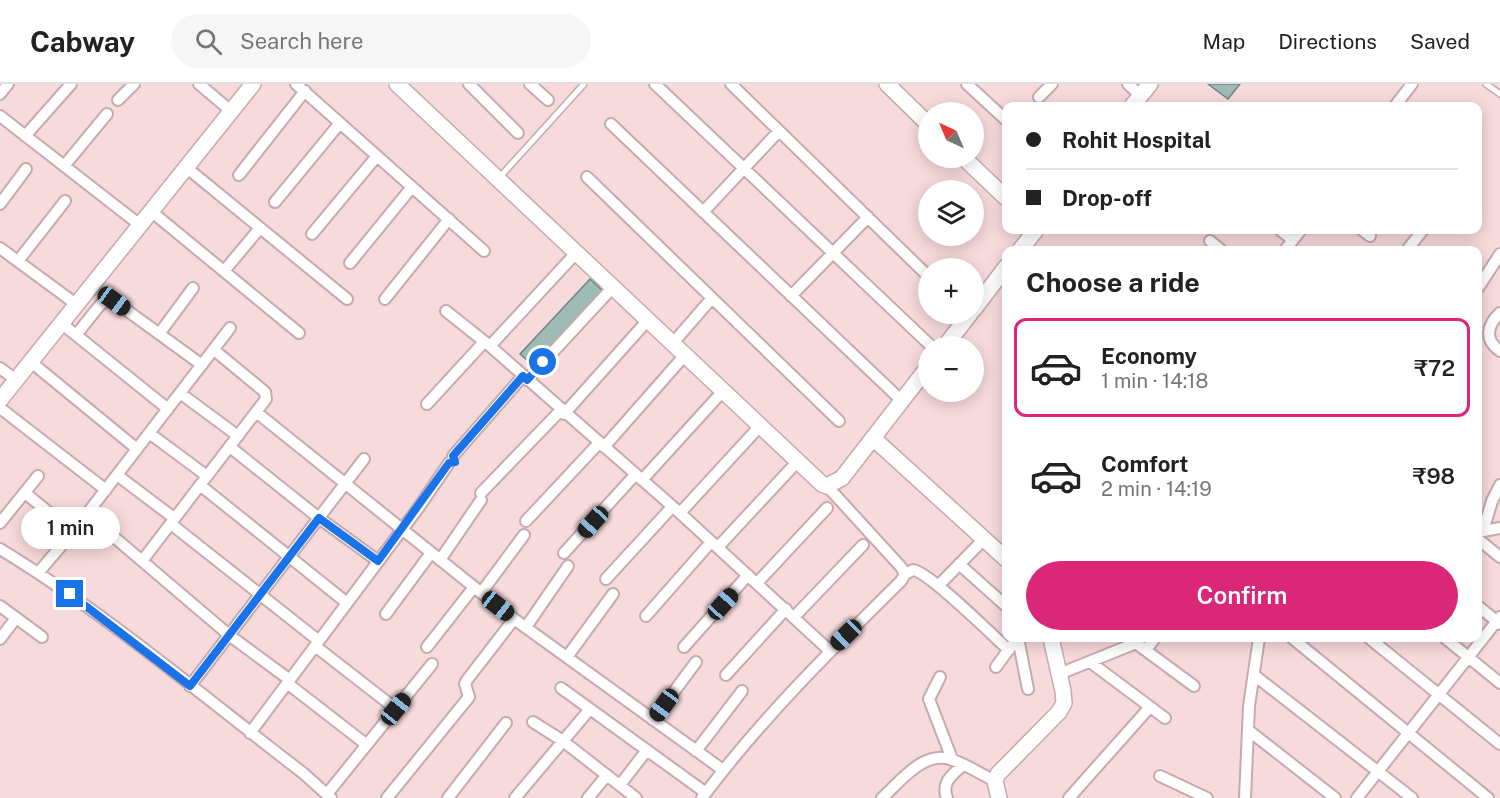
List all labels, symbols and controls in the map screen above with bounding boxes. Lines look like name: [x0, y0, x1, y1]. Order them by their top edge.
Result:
search box: [171, 14, 591, 68]
text: Cabway: [30, 25, 135, 58]
icon: search: [192, 25, 225, 58]
text: Search here: [240, 28, 363, 54]
text: Map: [1203, 29, 1245, 54]
text: Directions: [1278, 29, 1377, 54]
text: Saved: [1410, 29, 1470, 54]
north arrow: [918, 102, 984, 168]
map controls: [918, 102, 984, 402]
text: Rohit Hospital: [1062, 127, 1212, 153]
button: layers: [918, 180, 984, 246]
text: Drop-off: [1062, 185, 1152, 211]
button: +: [918, 258, 984, 324]
text: Choose a ride: [1026, 266, 1200, 298]
car: [94, 283, 134, 319]
button: −: [918, 336, 984, 402]
icon: car: [1029, 341, 1083, 395]
text: Economy: [1101, 343, 1197, 369]
route start: [529, 348, 556, 375]
text: ₹72: [1414, 355, 1455, 381]
text: 1 min · 14:18: [1101, 369, 1208, 393]
icon: car: [1029, 449, 1083, 503]
text: Comfort: [1101, 451, 1188, 477]
text: ₹98: [1413, 463, 1455, 489]
text: 2 min · 14:19: [1101, 477, 1212, 501]
car: [574, 503, 612, 541]
callout: 1 min: [20, 507, 119, 549]
text: 1 min: [47, 516, 94, 540]
button: Confirm: [1026, 561, 1458, 630]
route end: [56, 580, 83, 607]
car: [704, 585, 742, 623]
car: [478, 588, 518, 624]
car: [827, 616, 865, 654]
car: [646, 685, 682, 725]
car: [378, 689, 414, 729]

